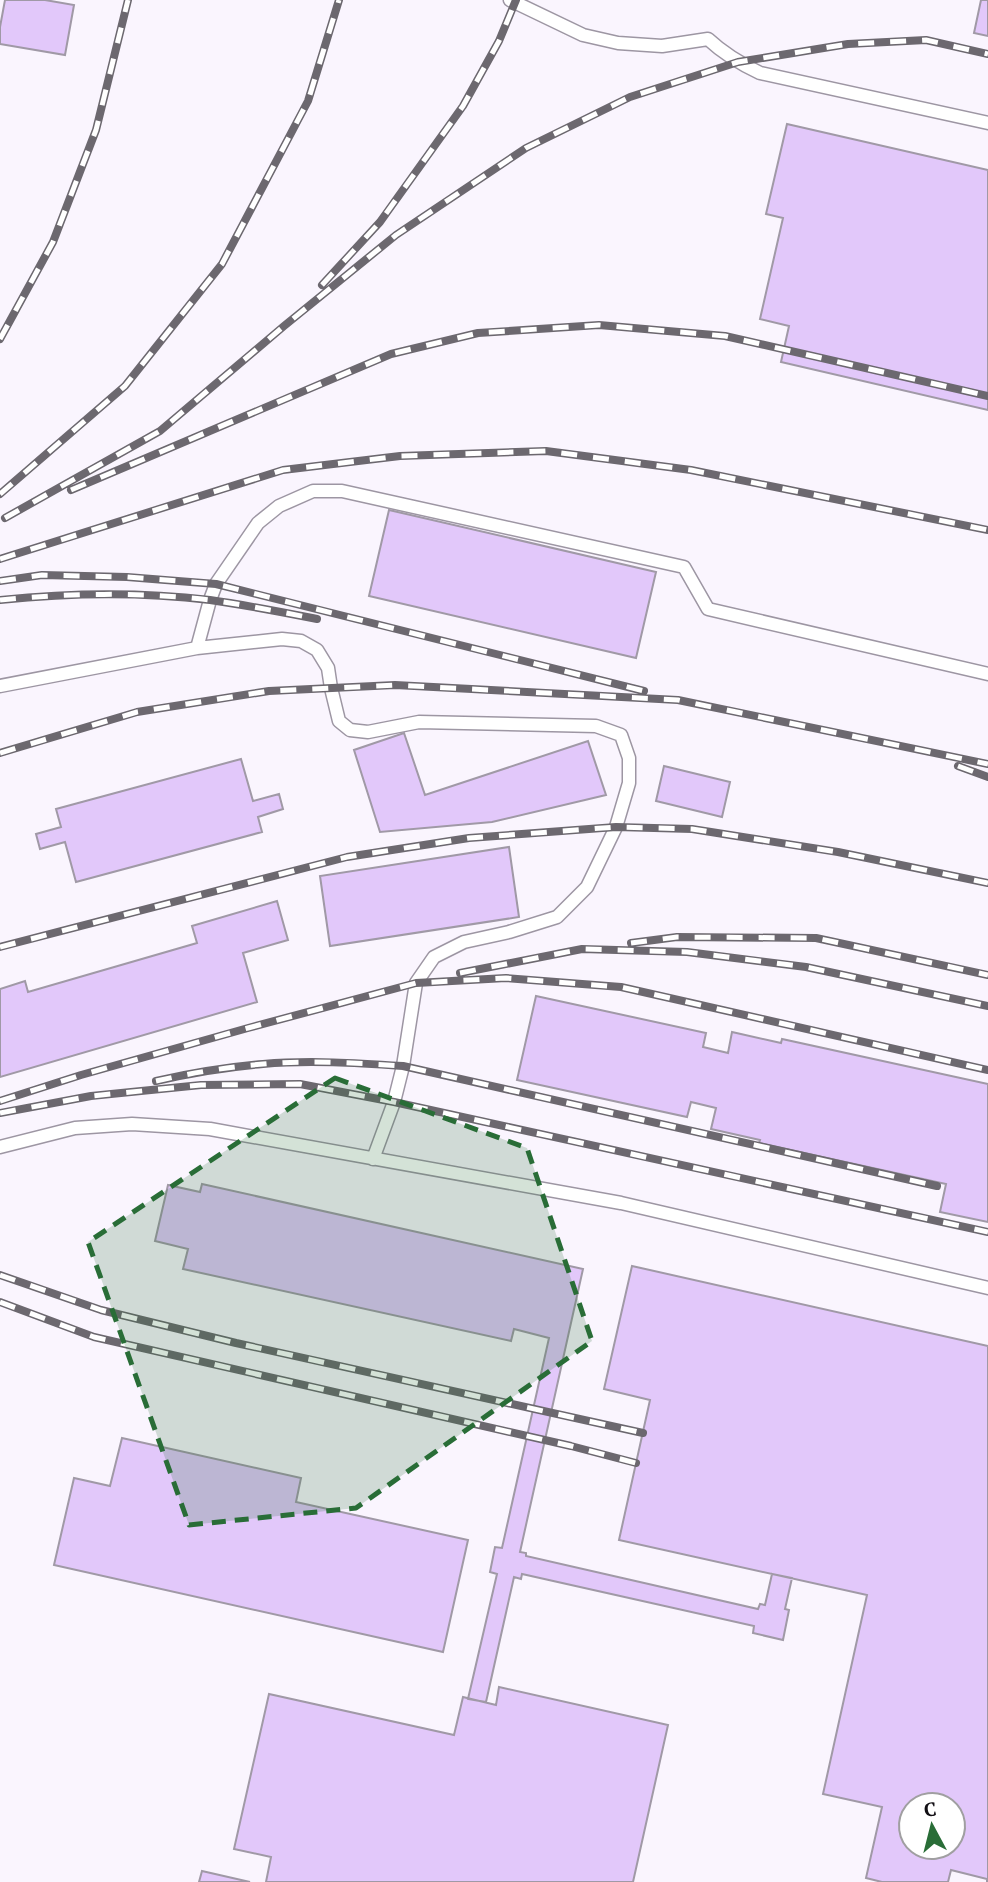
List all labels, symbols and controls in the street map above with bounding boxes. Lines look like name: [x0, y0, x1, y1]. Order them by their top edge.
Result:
north arrow: [897, 1791, 967, 1861]
text: С: [922, 1795, 938, 1822]

